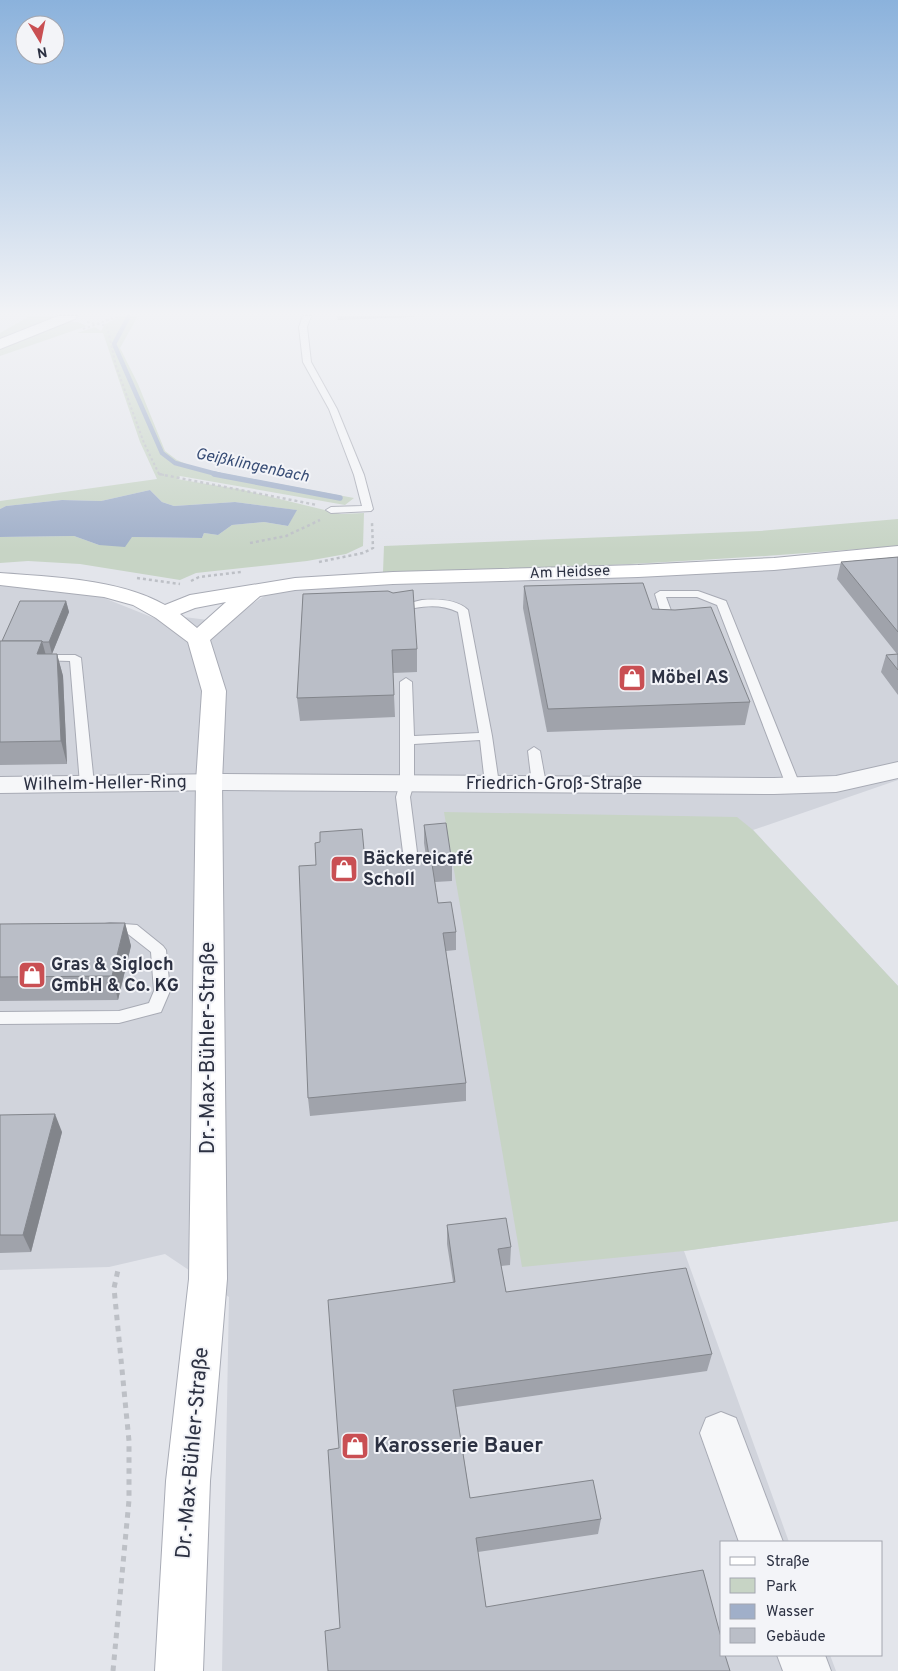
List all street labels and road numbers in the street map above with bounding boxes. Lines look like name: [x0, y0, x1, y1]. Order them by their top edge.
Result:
street label: Am Heidsee: [529, 562, 611, 584]
street label: Wilhelm-Heller-Ring: [23, 771, 187, 797]
street label: Friedrich-Groß-Straße: [466, 773, 642, 796]
street label: Dr.-Max-Bühler-Straße: [195, 942, 222, 1154]
street label: Dr.-Max-Bühler-Straße: [170, 1346, 216, 1560]

